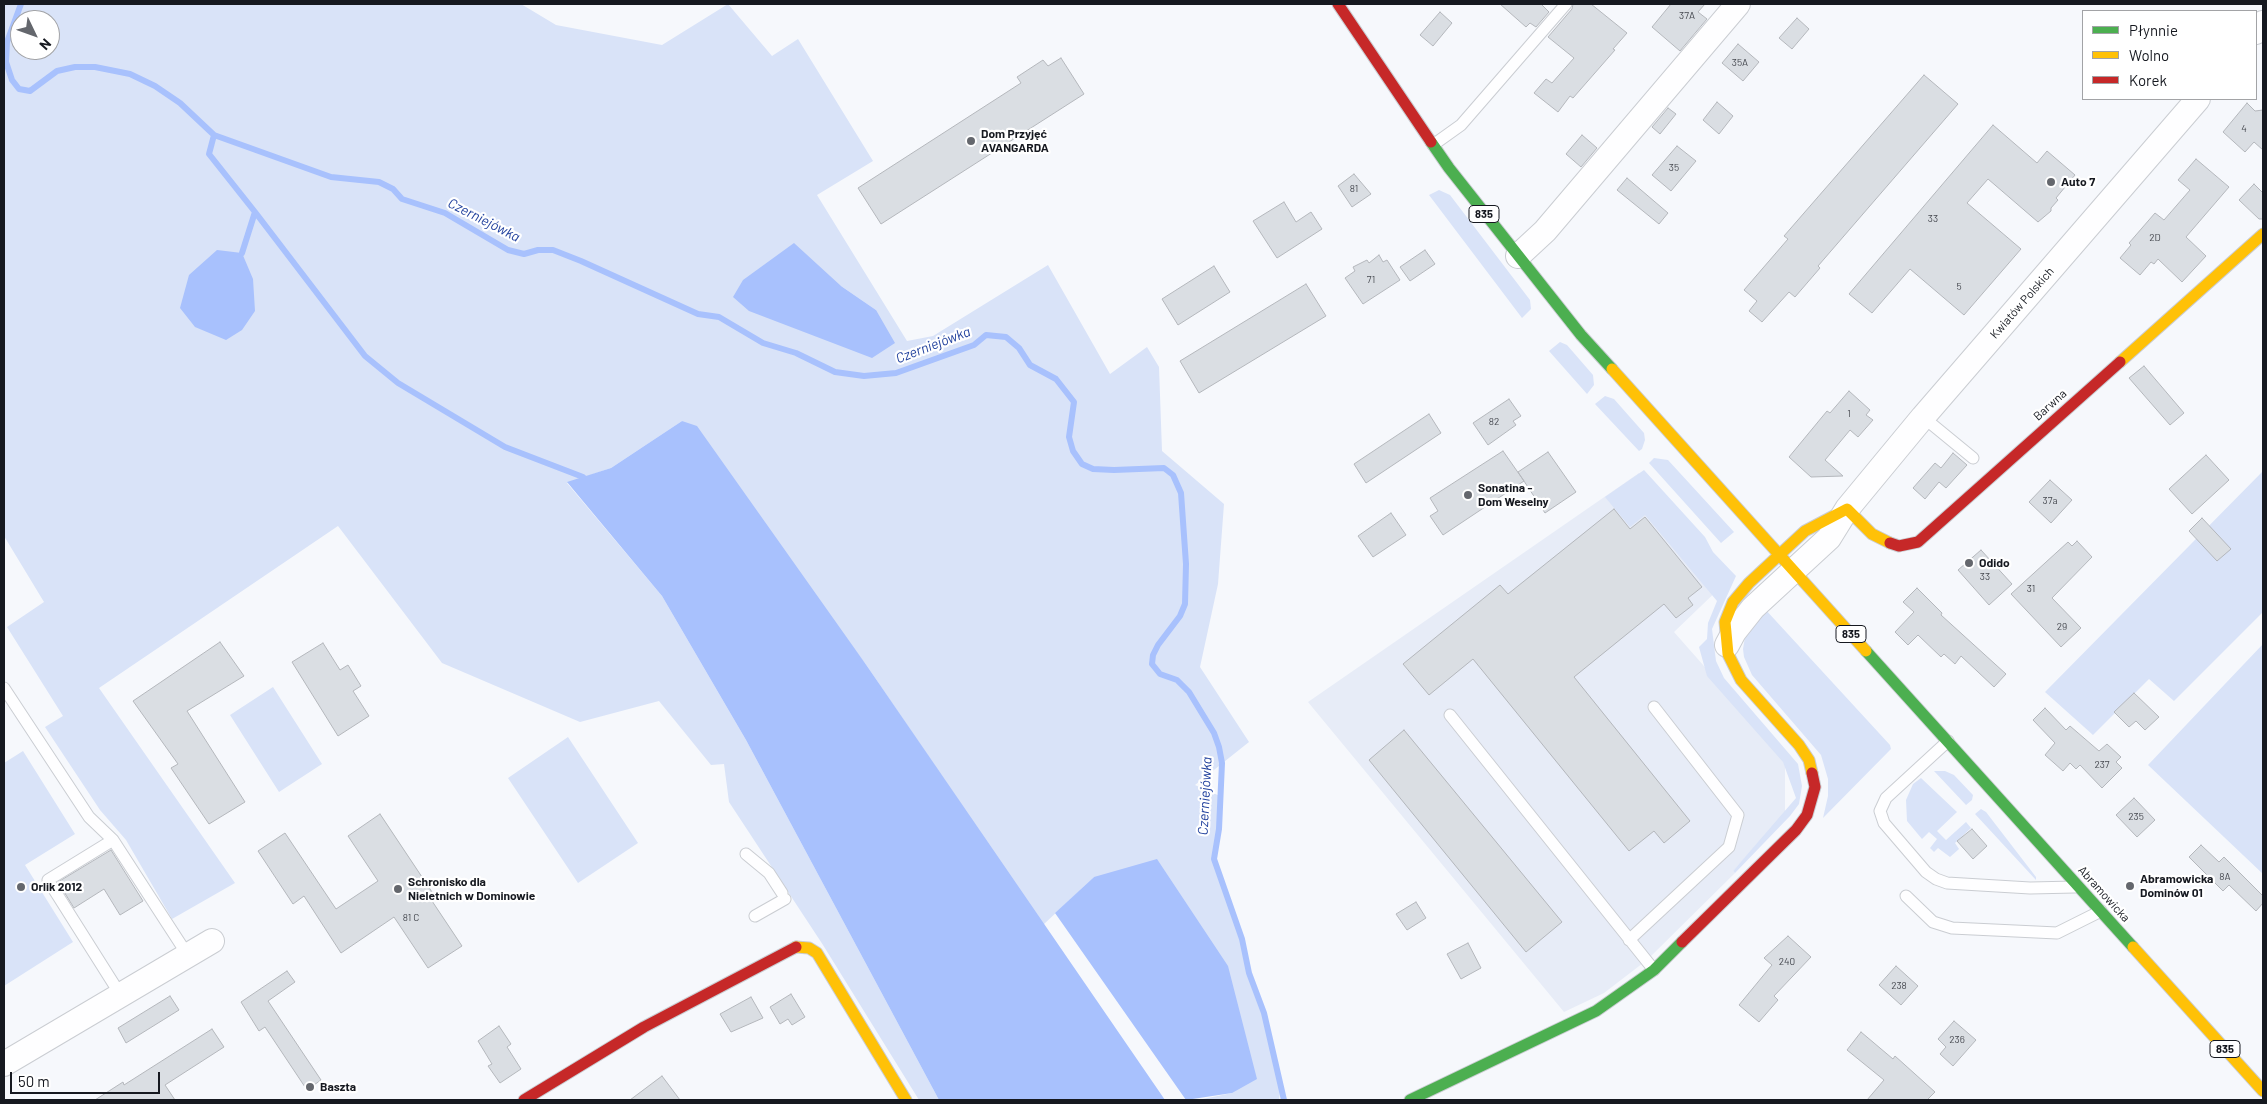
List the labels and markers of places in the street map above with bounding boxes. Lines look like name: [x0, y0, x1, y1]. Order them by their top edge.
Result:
place label: Dom Przyjęć AVANGARDA: [981, 127, 1049, 155]
marker: Dom Przyjęć AVANGARDA: [965, 135, 977, 147]
place label: Auto 7: [2061, 175, 2095, 189]
marker: Auto 7: [2045, 176, 2057, 188]
place label: Sonatina - Dom Weselny: [1478, 481, 1549, 509]
marker: Sonatina - Dom Weselny: [1462, 489, 1474, 501]
place label: Odido: [1979, 556, 2010, 570]
marker: Odido: [1963, 557, 1975, 569]
place label: Abramowicka Dominów 01: [2140, 872, 2213, 900]
place label: Schronisko dla Nieletnich w Dominowie: [408, 875, 535, 903]
place label: Orlik 2012: [31, 880, 82, 894]
marker: Abramowicka Dominów 01: [2124, 880, 2136, 892]
marker: Orlik 2012: [15, 881, 27, 893]
marker: Schronisko dla Nieletnich w Dominowie: [392, 883, 404, 895]
place label: Baszta: [320, 1080, 356, 1094]
marker: Baszta: [304, 1081, 316, 1093]

